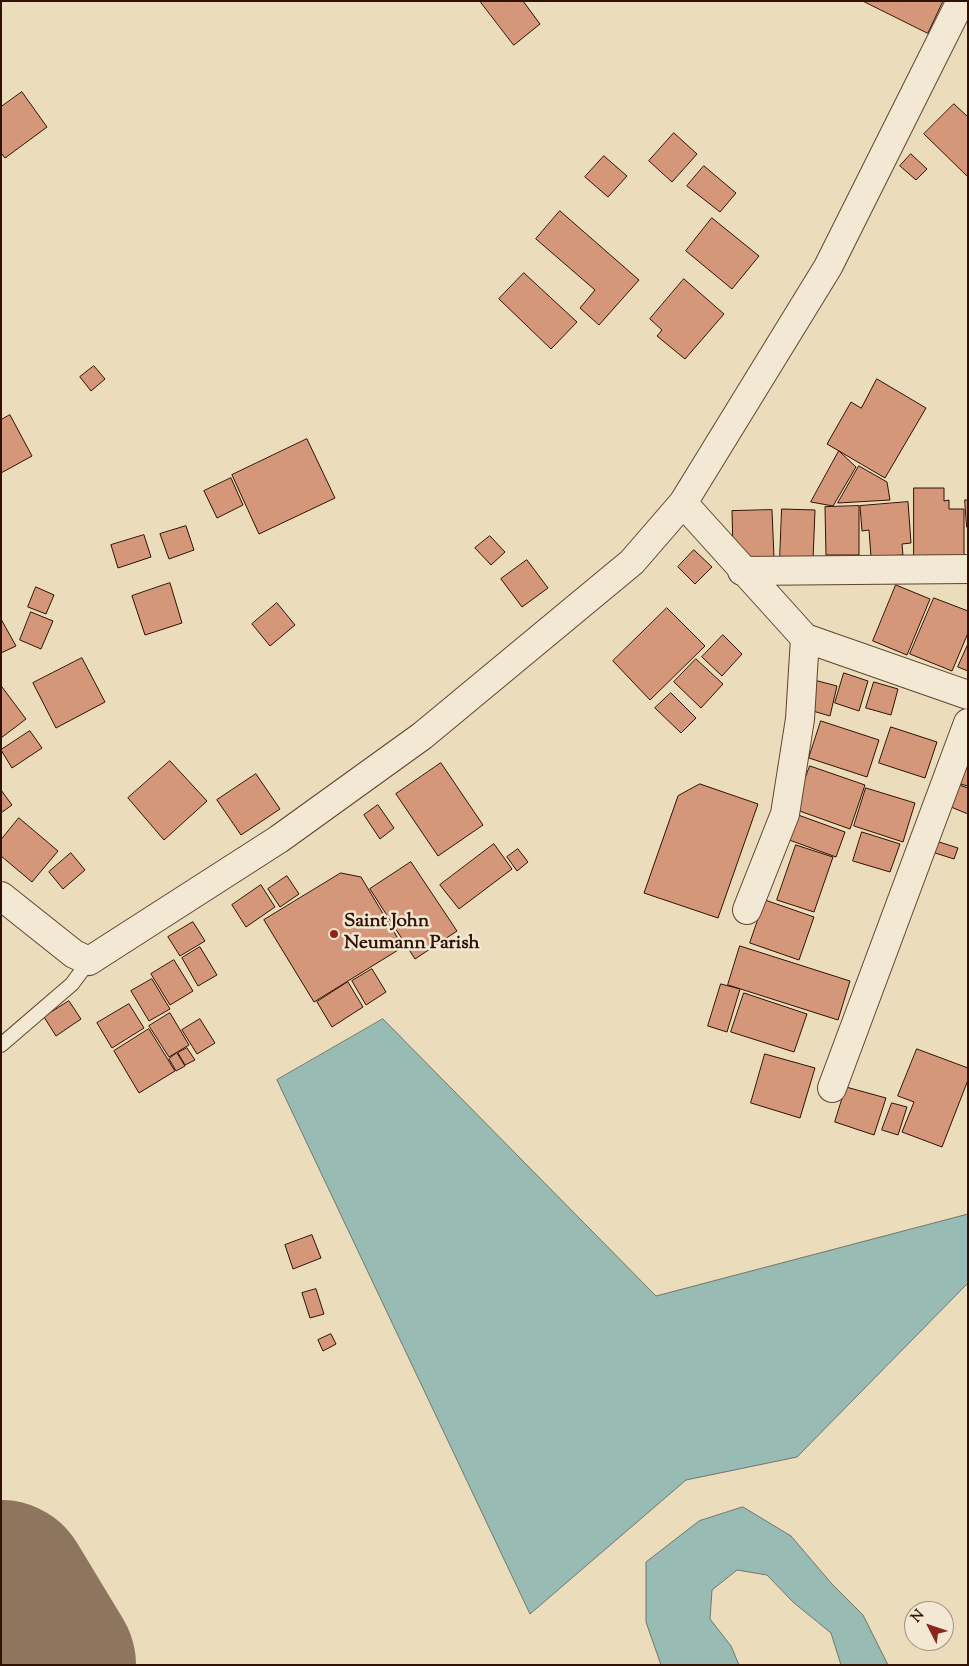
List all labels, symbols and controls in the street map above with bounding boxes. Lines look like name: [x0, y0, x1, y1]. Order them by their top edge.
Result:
place label: Saint John Neumann Parish: [344, 912, 480, 956]
marker: Saint John Neumann Parish: [328, 928, 340, 940]
north arrow: [904, 1601, 954, 1651]
text: N: [907, 1606, 930, 1628]

